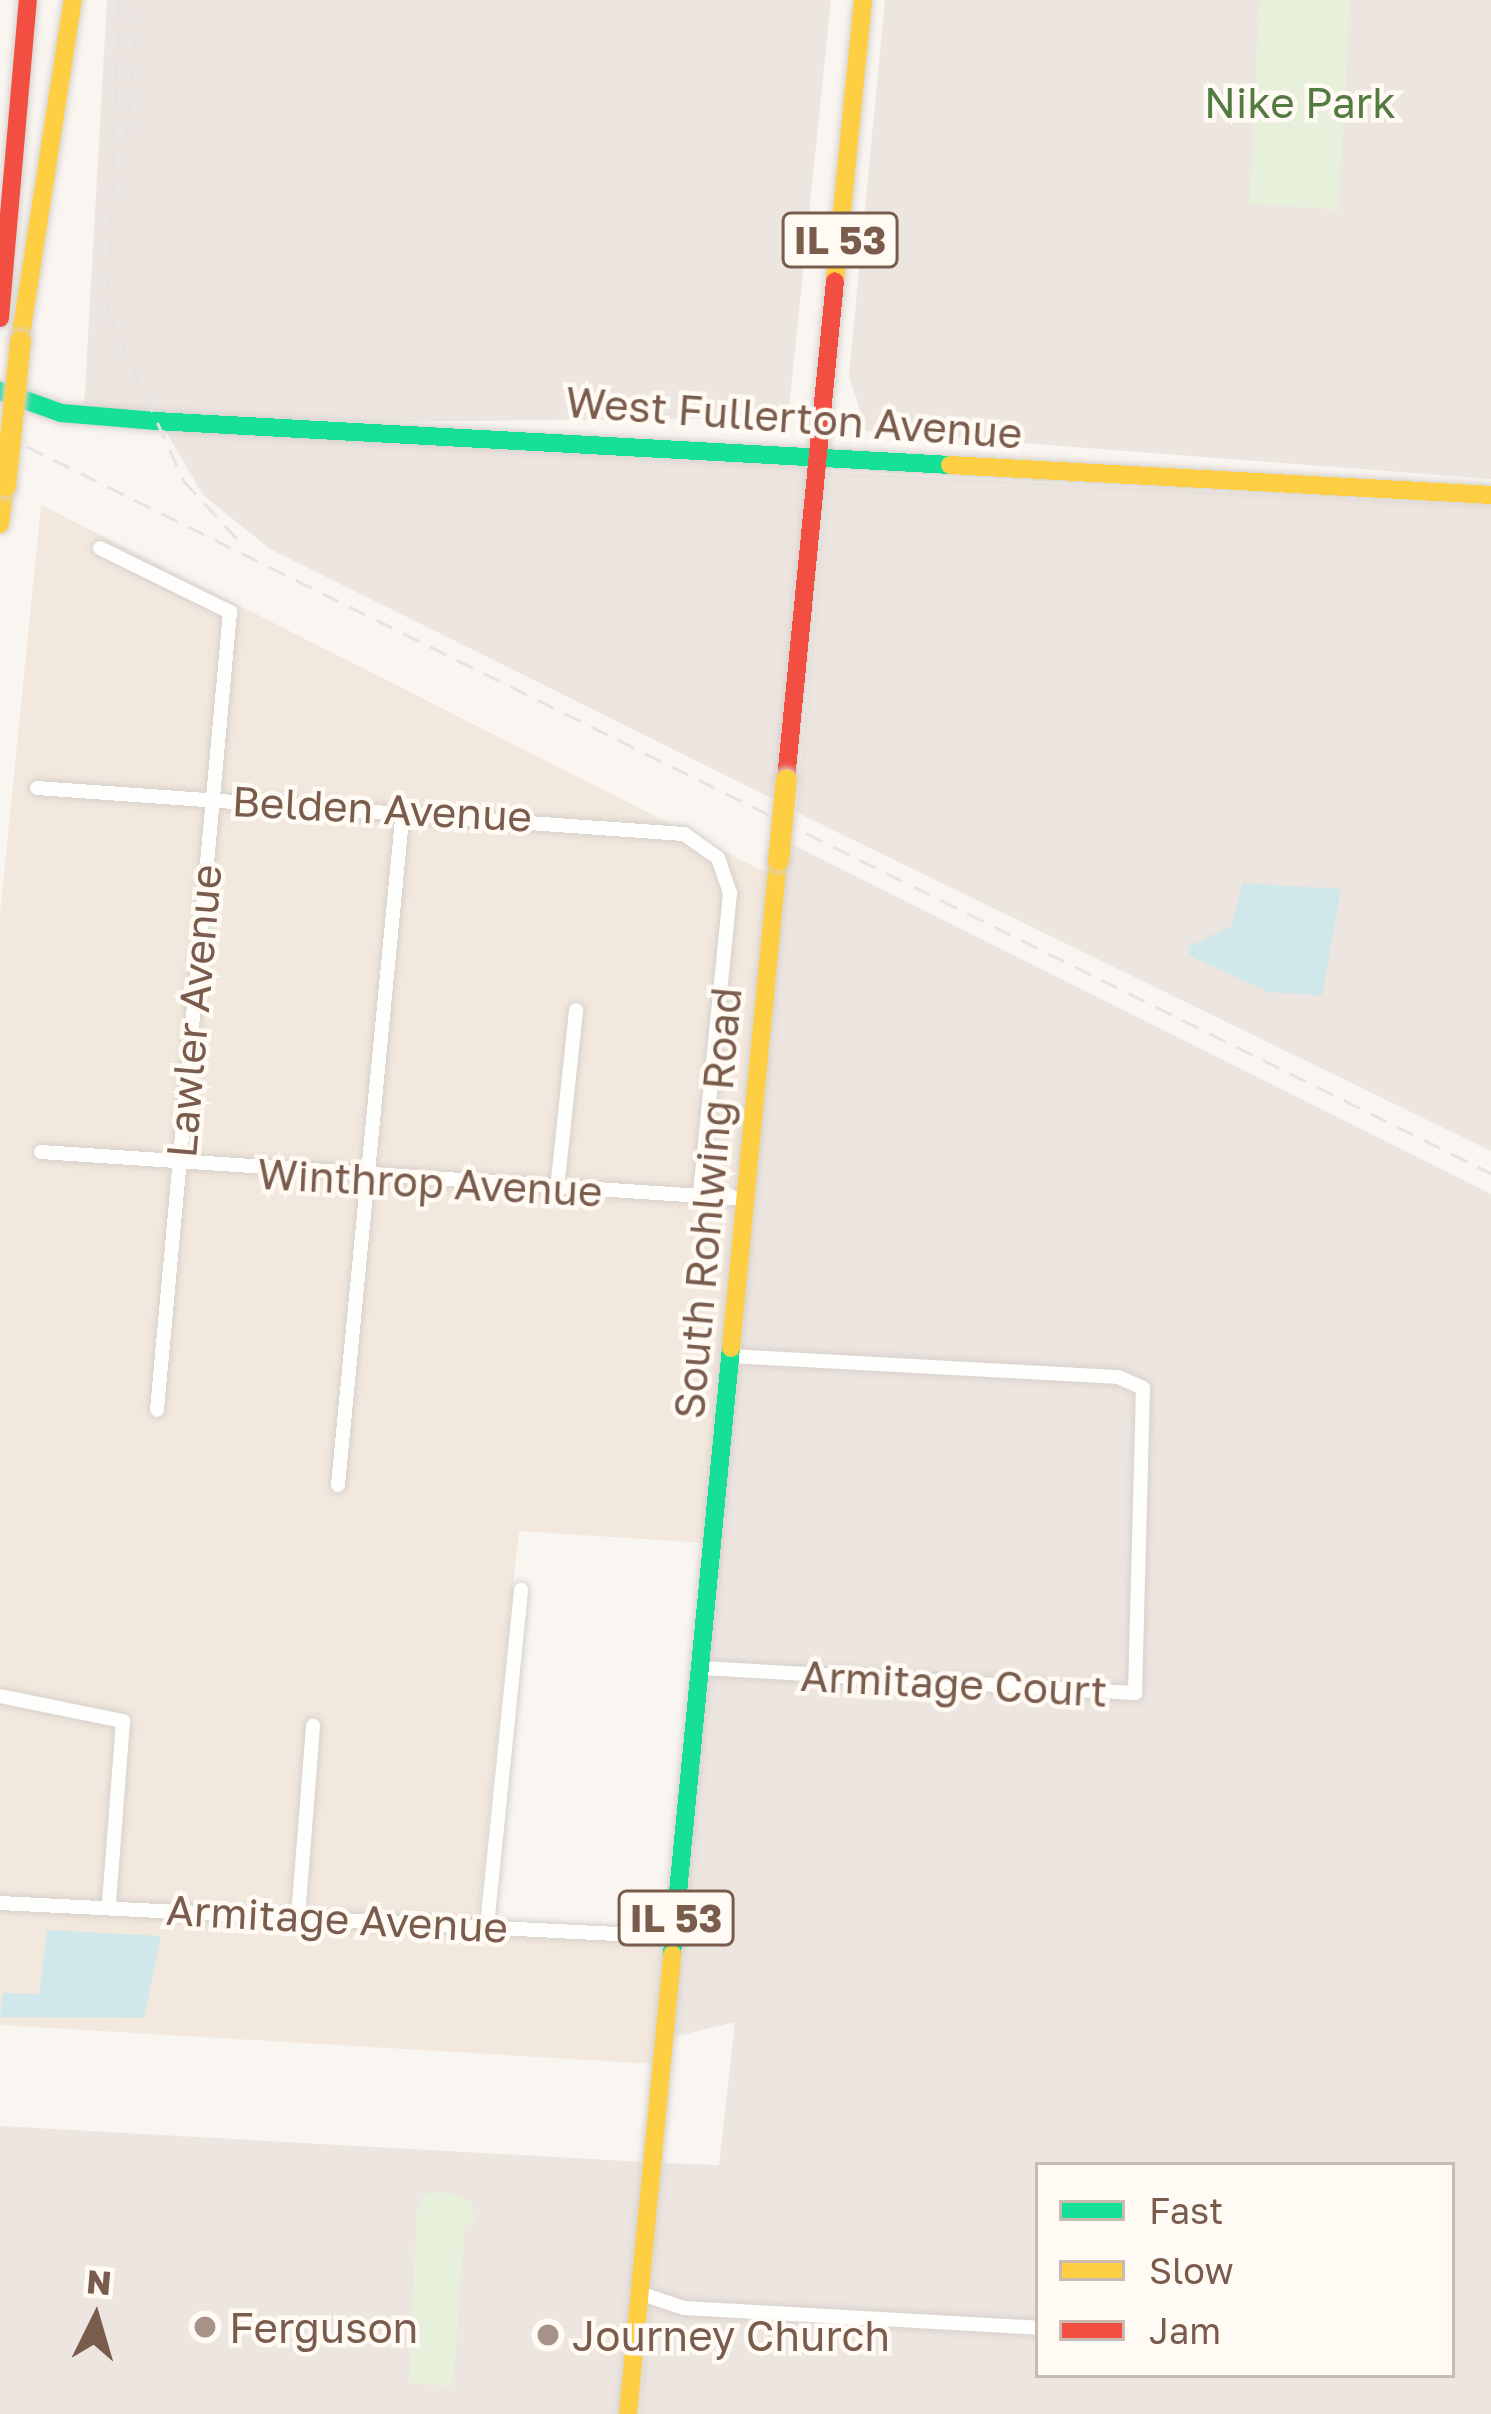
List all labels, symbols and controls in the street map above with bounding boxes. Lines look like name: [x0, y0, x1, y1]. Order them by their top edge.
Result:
park label: Nike Park: [1204, 77, 1396, 127]
road number: IL 53: [780, 207, 900, 273]
street label: West Fullerton Avenue: [564, 376, 1024, 458]
street label: Belden Avenue: [231, 775, 533, 841]
street label: Lawler Avenue: [155, 862, 231, 1160]
street label: South Rohlwing Road: [663, 985, 751, 1421]
street label: Winthrop Avenue: [256, 1148, 604, 1216]
street label: Armitage Court: [799, 1650, 1109, 1716]
street label: Armitage Avenue: [165, 1884, 509, 1952]
road number: IL 53: [616, 1885, 736, 1951]
legend: [1035, 2162, 1455, 2378]
text: Fast: [1149, 2189, 1224, 2232]
text: Slow: [1149, 2249, 1234, 2292]
north arrow: [36, 2258, 156, 2378]
text: N: [85, 2261, 113, 2302]
place label: Ferguson: [229, 2302, 418, 2352]
text: Jam: [1149, 2309, 1221, 2352]
place label: Journey Church: [572, 2310, 890, 2360]
marker: Ferguson: [192, 2314, 218, 2340]
marker: Journey Church: [535, 2322, 561, 2348]

